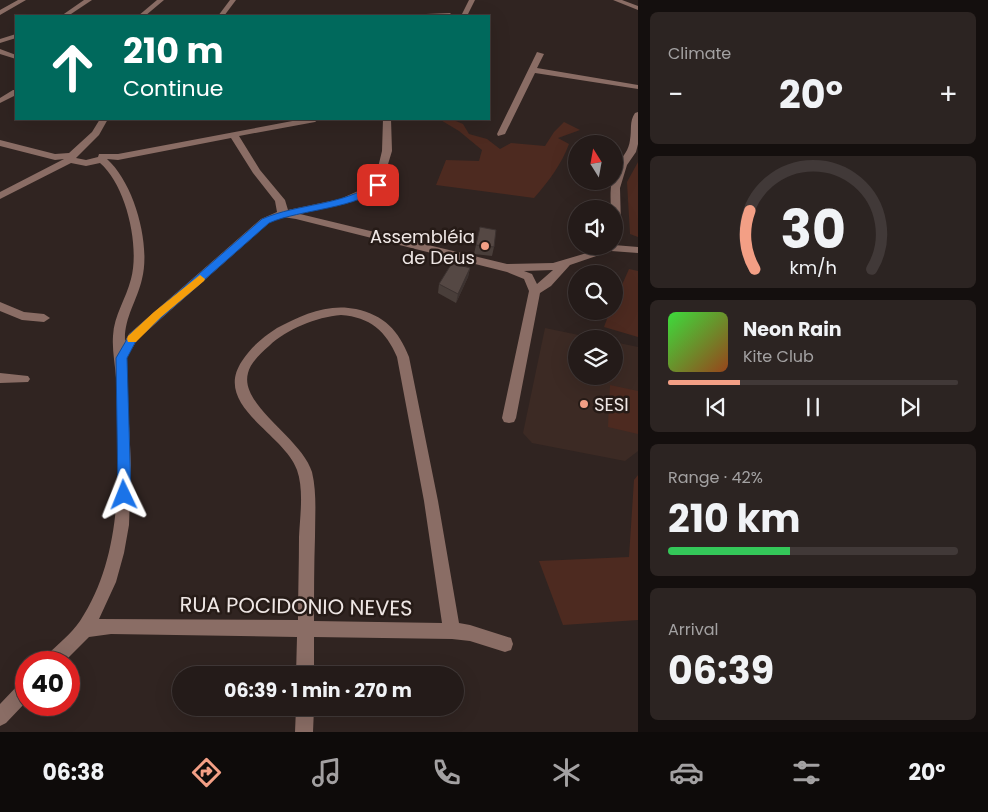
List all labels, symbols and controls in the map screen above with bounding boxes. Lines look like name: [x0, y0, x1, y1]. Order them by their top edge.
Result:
text: 210 m: [123, 26, 223, 75]
icon: ahead: [40, 35, 105, 100]
text: Climate: [668, 42, 731, 65]
text: 20°: [779, 68, 843, 121]
text: Continue: [123, 73, 223, 104]
text: −: [668, 75, 683, 114]
text: +: [939, 75, 958, 114]
north arrow: [568, 135, 622, 190]
map controls: [568, 135, 623, 385]
pin: [357, 164, 399, 206]
icon: arrive: [364, 171, 392, 199]
text: 30: [780, 193, 846, 266]
button: sound: [568, 200, 623, 255]
place label: Assembléia de Deus: [370, 224, 475, 270]
marker: Assembléia de Deus: [479, 240, 491, 252]
text: km/h: [789, 255, 837, 280]
button: search: [568, 265, 623, 320]
text: Neon Rain: [743, 316, 842, 343]
button: layers: [568, 330, 623, 385]
text: Kite Club: [743, 345, 814, 368]
place label: SESI: [594, 392, 629, 417]
icon: previous: [702, 393, 730, 421]
icon: pause: [799, 393, 827, 421]
icon: next: [896, 393, 924, 421]
marker: SESI: [578, 398, 590, 410]
text: Range · 42%: [668, 466, 763, 489]
position arrow: [97, 468, 149, 520]
text: 210 km: [668, 492, 801, 545]
street label: RUA POCIDONIO NEVES: [179, 589, 413, 623]
text: Arrival: [668, 618, 718, 641]
text: 06:39: [668, 644, 774, 697]
speed limit sign: 40: [15, 651, 80, 716]
text: 06:39 · 1 min · 270 m: [224, 677, 412, 704]
icon: directions: [189, 755, 224, 790]
icon: music: [309, 755, 344, 790]
icon: phone: [429, 755, 464, 790]
icon: climate: [549, 755, 584, 790]
icon: car: [669, 755, 704, 790]
icon: filters: [789, 755, 824, 790]
text: 06:38: [42, 757, 105, 788]
text: 20°: [908, 757, 945, 788]

